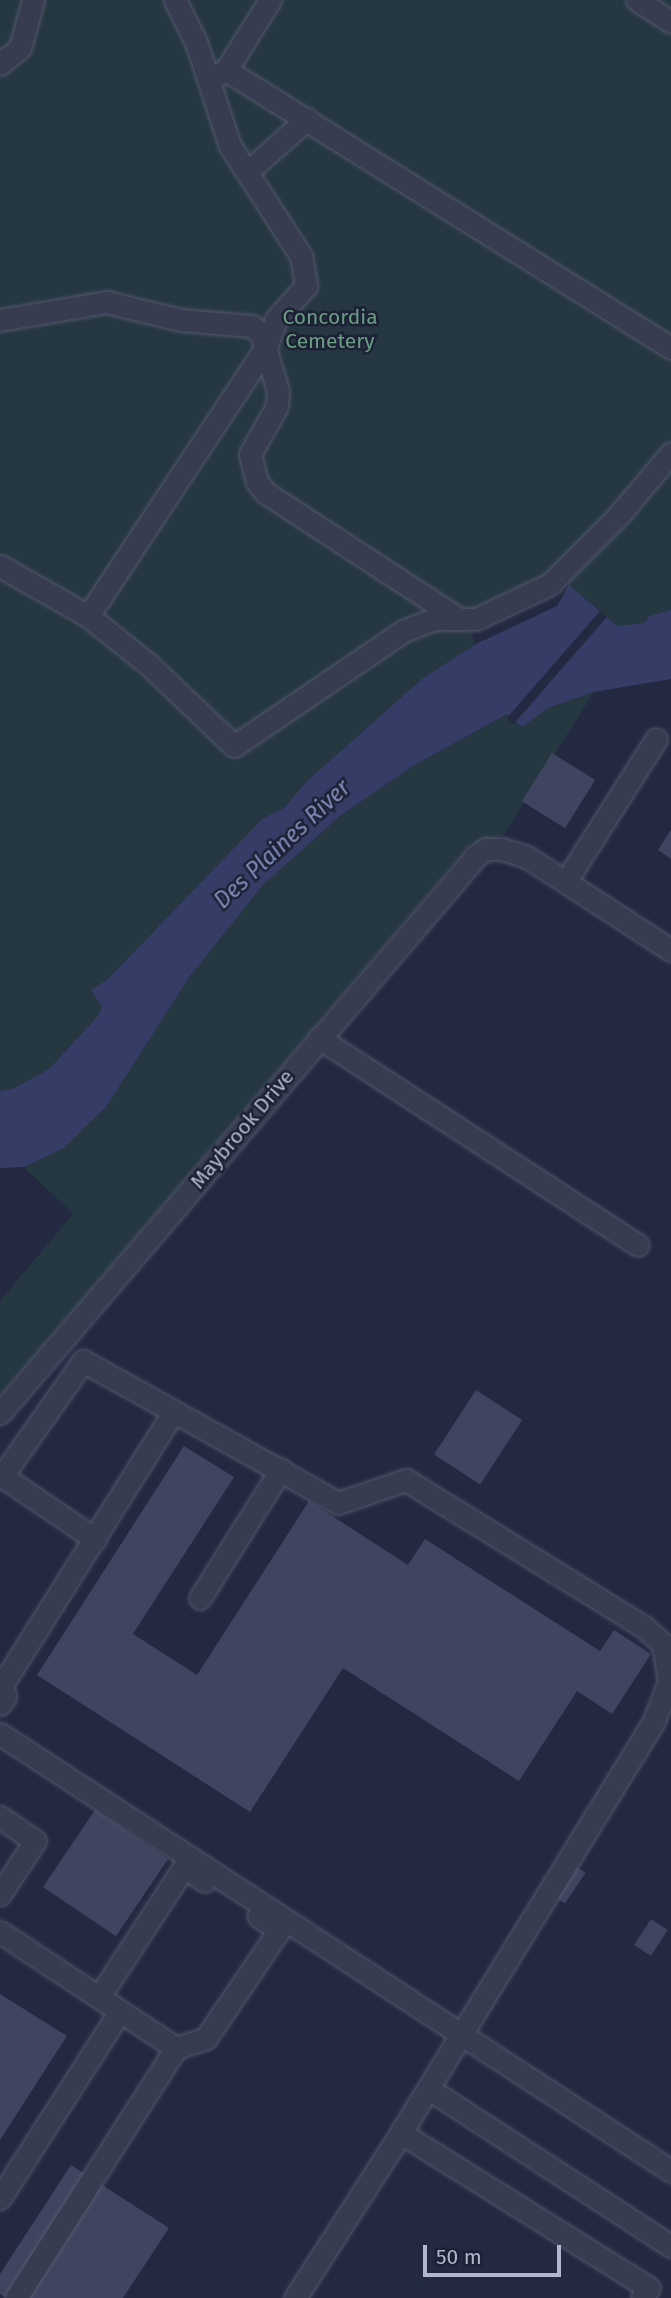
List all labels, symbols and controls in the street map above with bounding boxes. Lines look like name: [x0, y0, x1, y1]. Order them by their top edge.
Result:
park label: Concordia Cemetery: [282, 304, 378, 354]
water label: Des Plaines River: [208, 774, 356, 914]
street label: Maybrook Drive: [185, 1064, 299, 1194]
scale bar: [426, 2232, 564, 2276]
text: 50 m: [436, 2244, 482, 2270]

